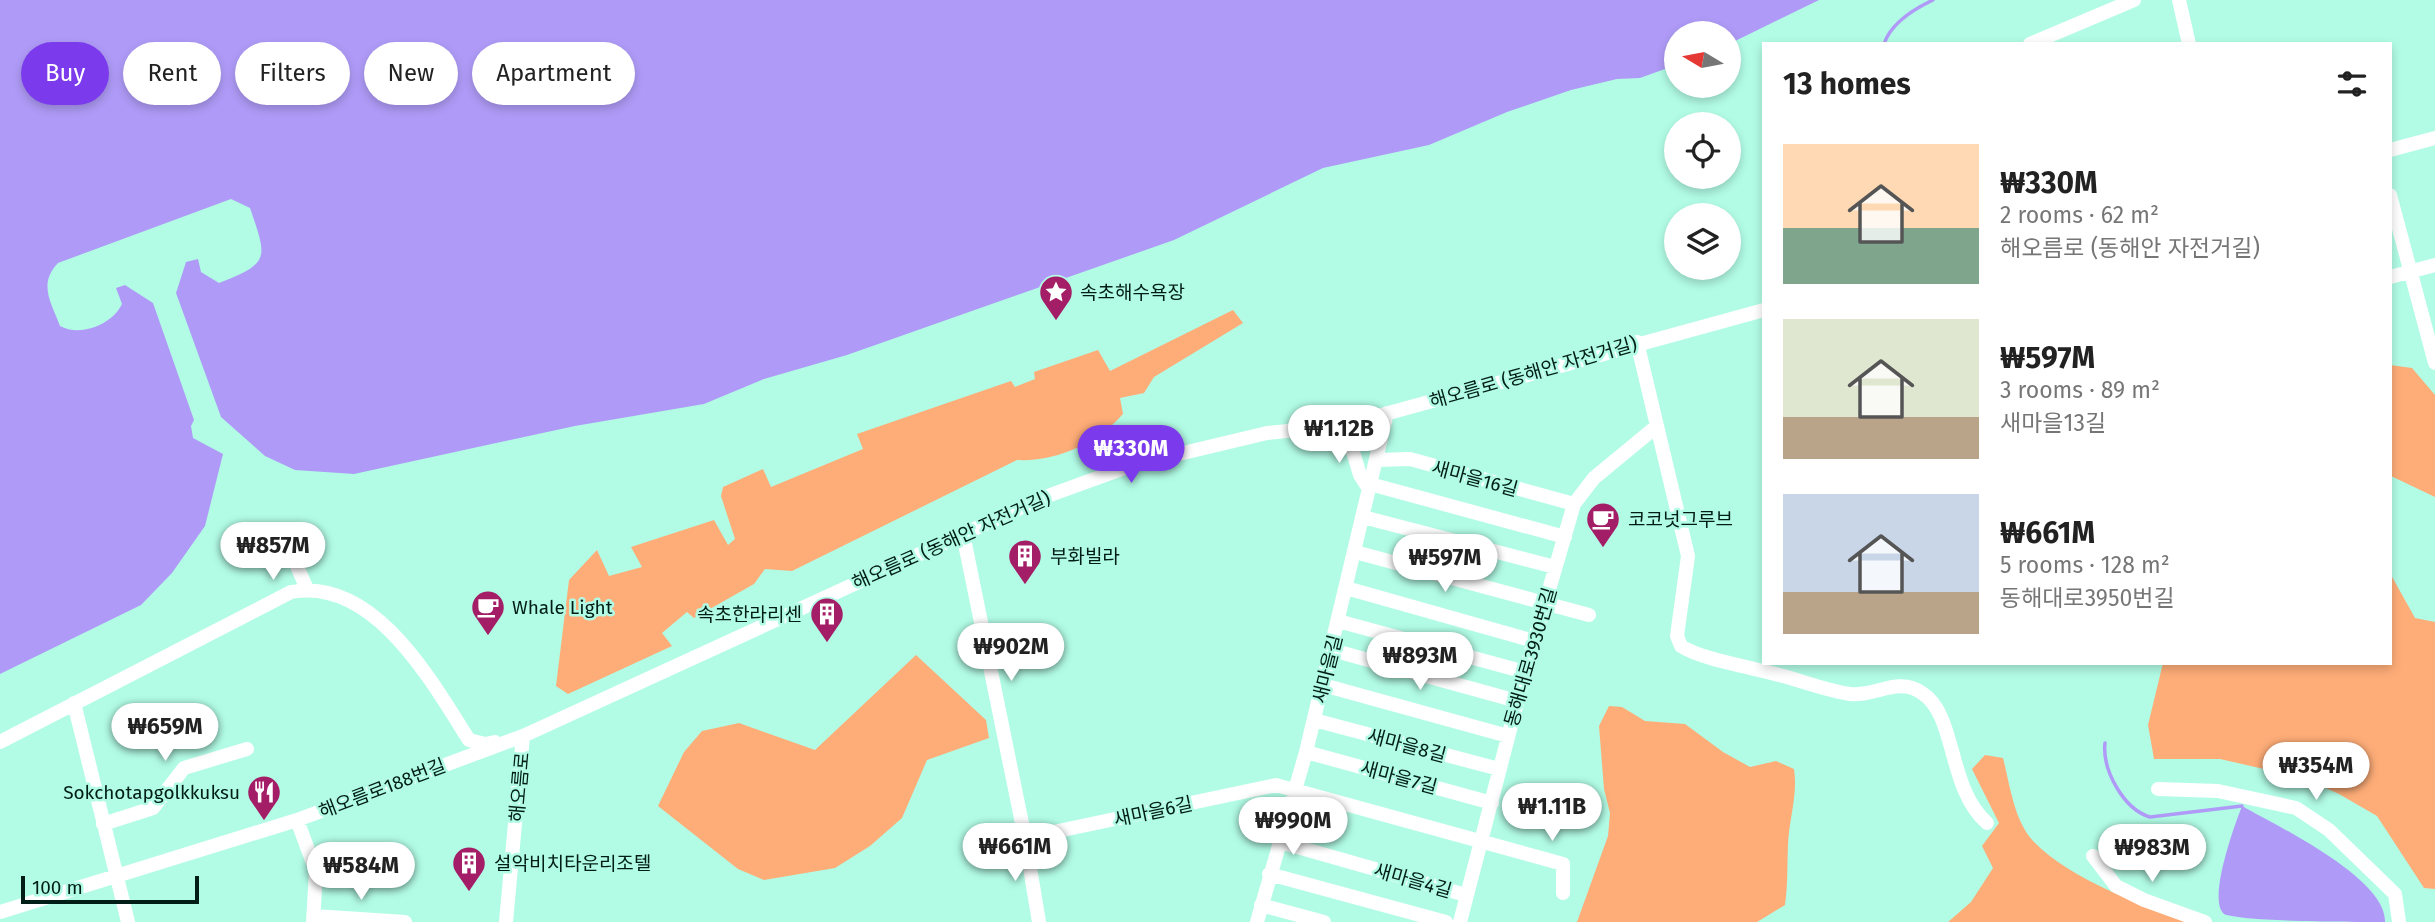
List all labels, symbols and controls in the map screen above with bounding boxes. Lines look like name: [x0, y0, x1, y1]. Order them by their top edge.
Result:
north arrow: [1664, 21, 1741, 98]
map controls: [1664, 21, 1741, 280]
chip: Buy: [21, 42, 109, 105]
chip: Rent: [123, 42, 221, 105]
chip: Filters: [235, 42, 350, 105]
chip: New: [364, 42, 458, 105]
chip: Apartment: [472, 42, 635, 105]
icon: filters: [2333, 65, 2371, 103]
text: 13 homes: [1783, 66, 1911, 102]
button: locate: [1664, 112, 1741, 189]
text: ₩330M: [2000, 165, 2098, 201]
icon: home: [1839, 172, 1923, 256]
text: 2 rooms · 62 m²: [2000, 201, 2159, 229]
button: layers: [1664, 203, 1741, 280]
text: 해오름로 (동해안 자전거길): [2000, 234, 2260, 262]
place icon: 속초해수욕장: [1037, 273, 1075, 322]
place label: 속초해수욕장: [1080, 281, 1185, 304]
street label: 해오름로 (동해안 자전거길): [1427, 332, 1639, 413]
text: ₩597M: [2000, 340, 2095, 376]
icon: home: [1839, 347, 1923, 431]
text: 3 rooms · 89 m²: [2000, 376, 2160, 404]
pin: ₩1.12B: [1282, 406, 1396, 465]
text: 새마을13길: [2000, 409, 2106, 437]
text: ₩1.12B: [1304, 414, 1374, 442]
pin: ₩330M: [1082, 426, 1180, 485]
text: ₩330M: [1094, 434, 1168, 462]
street label: 새마을16길: [1429, 456, 1520, 501]
street label: 해오름로 (동해안 자전거길): [848, 486, 1054, 595]
cafe icon: 코코넛그루브: [1584, 500, 1622, 549]
place label: 코코넛그루브: [1628, 508, 1733, 531]
text: ₩661M: [2000, 515, 2095, 551]
pin: ₩857M: [224, 522, 322, 582]
icon: home: [1839, 522, 1923, 606]
text: ₩857M: [236, 531, 310, 559]
pin: ₩597M: [1396, 534, 1494, 594]
building icon: 부화빌라: [1006, 537, 1044, 586]
text: ₩597M: [1409, 543, 1481, 571]
place label: 부화빌라: [1050, 545, 1120, 568]
text: 5 rooms · 128 m²: [2000, 551, 2170, 579]
text: 동해대로3950번길: [2000, 584, 2175, 612]
street label: 동해대로3930번길: [1500, 585, 1561, 729]
cafe icon: Whale Light: [469, 588, 507, 637]
building icon: 속초한라리센: [808, 595, 846, 644]
place label: Whale Light: [512, 596, 613, 619]
place label: 속초한라리센: [697, 603, 802, 626]
pin: ₩902M: [962, 624, 1060, 683]
text: ₩902M: [973, 632, 1049, 660]
street label: 새마을길: [1308, 632, 1347, 706]
pin: ₩893M: [1371, 632, 1469, 692]
text: ₩893M: [1383, 641, 1457, 669]
pin: ₩659M: [116, 704, 214, 763]
text: ₩659M: [127, 712, 203, 740]
street label: 새마을8길: [1365, 724, 1449, 767]
pin: ₩354M: [2267, 742, 2365, 802]
street label: 해오름로: [505, 751, 534, 823]
text: ₩354M: [2279, 751, 2353, 779]
street label: 해오름로188번길: [315, 754, 449, 823]
street label: 새마을7길: [1358, 756, 1440, 799]
restaurant icon: Sokchotapgolkkuksu: [245, 773, 283, 822]
place label: Sokchotapgolkkuksu: [63, 781, 240, 804]
pin: ₩1.11B: [1495, 784, 1609, 843]
street label: 새마을6길: [1112, 792, 1195, 831]
text: ₩1.11B: [1518, 792, 1586, 820]
pin: ₩990M: [1244, 798, 1342, 857]
text: ₩990M: [1255, 806, 1331, 834]
pin: ₩661M: [966, 824, 1064, 883]
pin: ₩983M: [2103, 824, 2201, 884]
text: ₩661M: [979, 832, 1051, 860]
text: ₩983M: [2114, 833, 2190, 861]
pin: ₩584M: [312, 842, 410, 902]
building icon: 설악비치타운리조텔: [450, 844, 488, 893]
text: ₩584M: [323, 851, 399, 879]
place label: 설악비치타운리조텔: [494, 852, 651, 875]
street label: 새마을4길: [1371, 858, 1454, 903]
scale bar: [21, 873, 200, 905]
text: 100 m: [32, 876, 83, 899]

